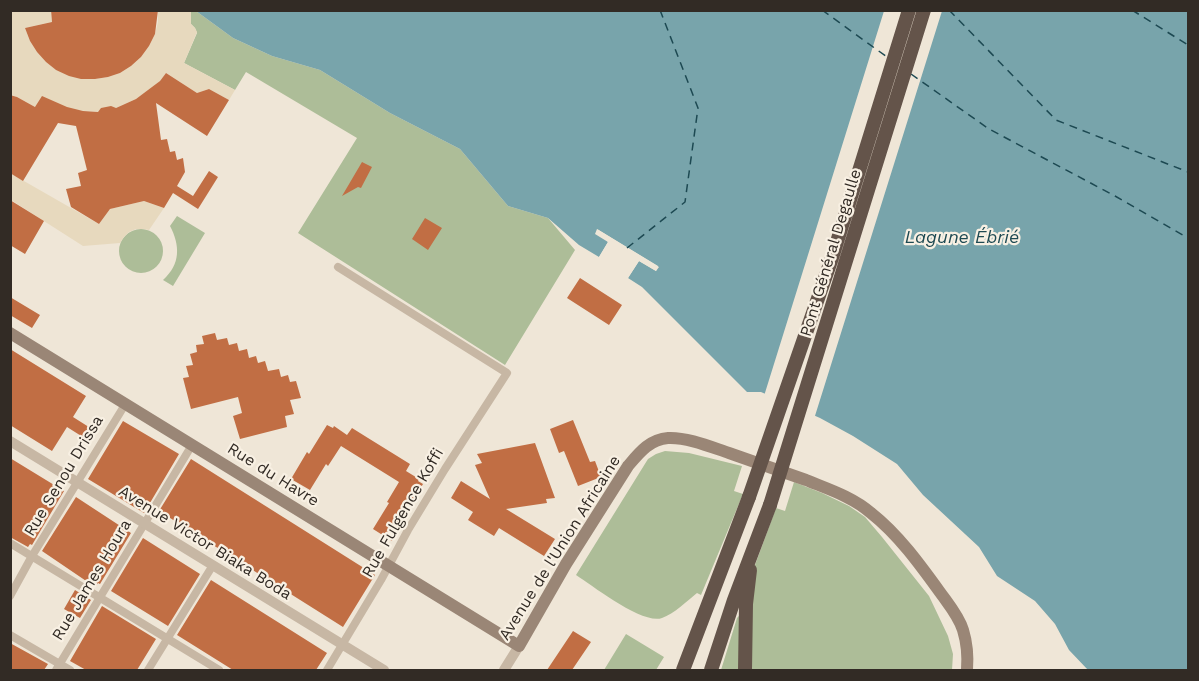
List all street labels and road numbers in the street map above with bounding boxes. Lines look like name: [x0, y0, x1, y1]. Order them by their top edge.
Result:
street label: Pont Général Degaulle: [796, 167, 866, 339]
street label: Rue Senou Drissa: [20, 412, 108, 540]
street label: Rue du Havre: [224, 439, 322, 511]
street label: Rue Fulgence Koffi: [358, 445, 448, 581]
street label: Avenue de l'Union Africaine: [495, 452, 625, 644]
street label: Avenue Victor Biaka Boda: [115, 482, 295, 604]
street label: Rue James Houra: [48, 516, 136, 644]

